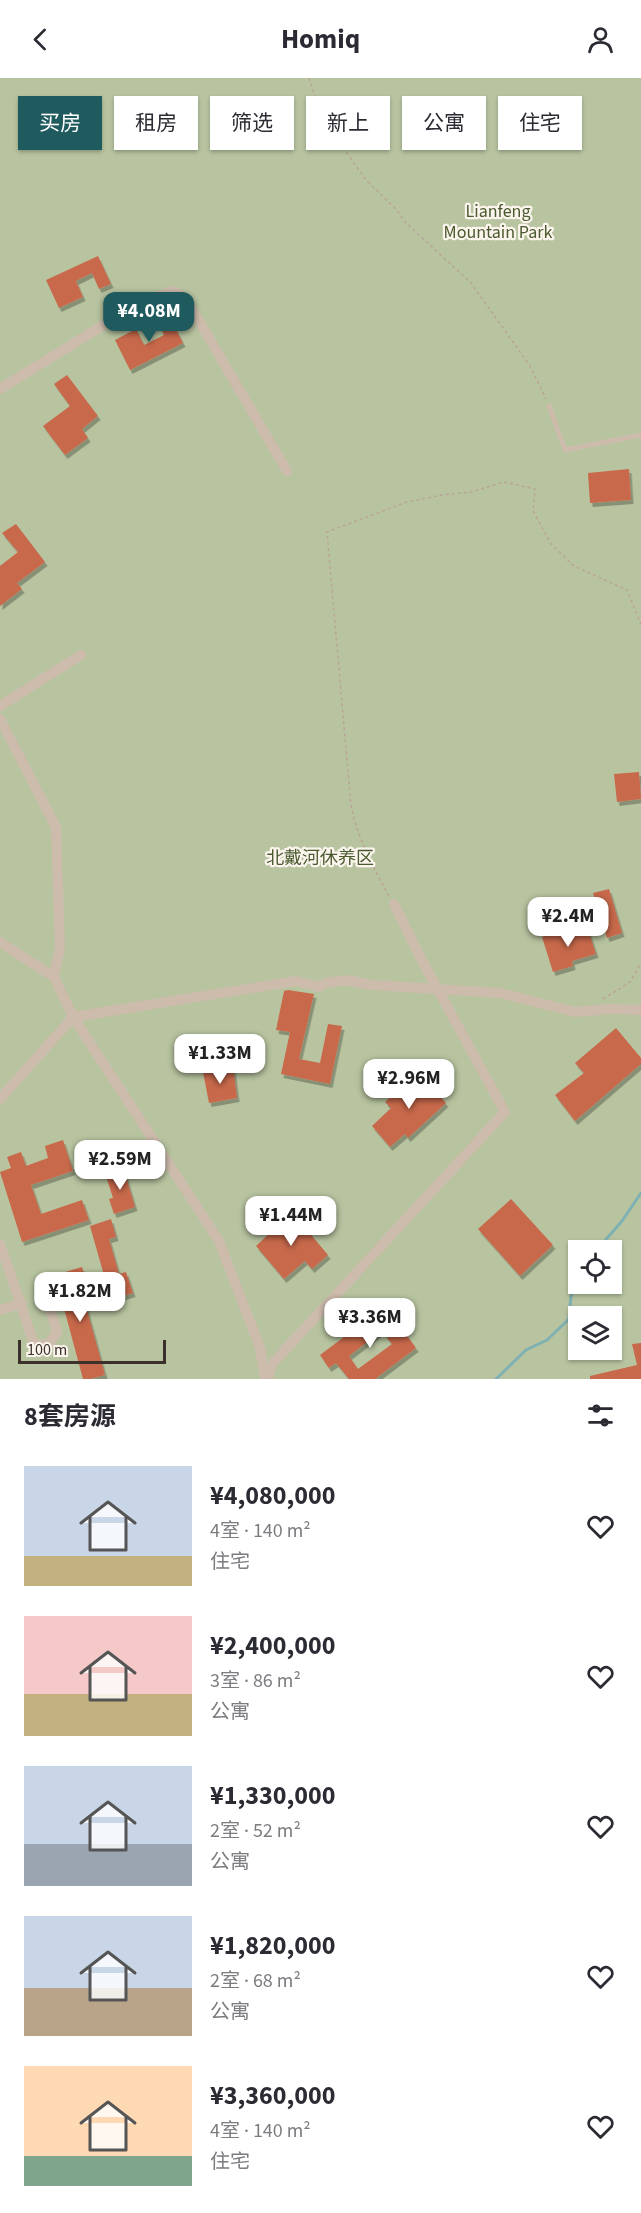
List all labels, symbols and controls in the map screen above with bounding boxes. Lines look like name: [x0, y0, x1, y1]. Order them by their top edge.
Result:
text: Homiq: [281, 20, 360, 59]
icon: back: [24, 23, 57, 56]
icon: person: [584, 23, 617, 56]
chip: 买房: [18, 96, 102, 150]
chip: 租房: [114, 96, 198, 150]
chip: 筛选: [210, 96, 294, 150]
chip: 新上: [306, 96, 390, 150]
chip: 公寓: [402, 96, 486, 150]
chip: 住宅: [498, 96, 582, 150]
park label: Lianfeng Mountain Park: [444, 199, 552, 245]
pin: ¥4.08M: [100, 292, 198, 343]
text: ¥4.08M: [117, 297, 181, 325]
park label: 北戴河休养区: [266, 846, 374, 871]
pin: ¥2.4M: [526, 897, 610, 948]
text: ¥2.4M: [542, 902, 594, 930]
pin: ¥1.33M: [171, 1034, 269, 1085]
text: ¥1.33M: [188, 1039, 252, 1067]
pin: ¥2.96M: [360, 1059, 458, 1110]
text: ¥2.96M: [377, 1064, 441, 1092]
pin: ¥2.59M: [71, 1140, 169, 1191]
text: ¥2.59M: [88, 1145, 152, 1173]
pin: ¥1.44M: [242, 1196, 340, 1247]
text: ¥1.44M: [259, 1201, 323, 1229]
map controls: [568, 1240, 622, 1360]
button: locate: [568, 1240, 622, 1294]
pin: ¥1.82M: [31, 1272, 129, 1323]
text: ¥1.82M: [48, 1277, 112, 1305]
pin: ¥3.36M: [321, 1298, 419, 1349]
text: ¥3.36M: [338, 1303, 402, 1331]
button: layers: [568, 1306, 622, 1360]
scale bar: [18, 1337, 166, 1364]
text: 100 m: [27, 1339, 67, 1361]
text: 8套房源: [24, 1398, 116, 1435]
icon: filters: [584, 1399, 617, 1432]
text: ¥4,080,000: [210, 1477, 335, 1514]
icon: home: [72, 1490, 144, 1562]
icon: heart: [584, 1510, 617, 1543]
text: 4室 · 140 m²: [210, 1517, 311, 1545]
text: 住宅: [210, 1548, 250, 1576]
text: ¥2,400,000: [210, 1627, 335, 1664]
icon: home: [72, 1640, 144, 1712]
icon: heart: [584, 1660, 617, 1693]
text: 3室 · 86 m²: [210, 1667, 301, 1695]
text: 公寓: [210, 1698, 250, 1726]
text: ¥1,330,000: [210, 1777, 335, 1814]
icon: home: [72, 1790, 144, 1862]
icon: heart: [584, 1810, 617, 1843]
text: 2室 · 52 m²: [210, 1817, 301, 1845]
text: 公寓: [210, 1848, 250, 1876]
text: ¥1,820,000: [210, 1927, 335, 1964]
icon: home: [72, 1940, 144, 2012]
icon: heart: [584, 1960, 617, 1993]
text: 2室 · 68 m²: [210, 1967, 301, 1995]
text: 公寓: [210, 1998, 250, 2026]
text: ¥3,360,000: [210, 2077, 335, 2114]
icon: home: [72, 2090, 144, 2162]
icon: heart: [584, 2110, 617, 2143]
text: 4室 · 140 m²: [210, 2117, 311, 2145]
text: 住宅: [210, 2148, 250, 2176]

